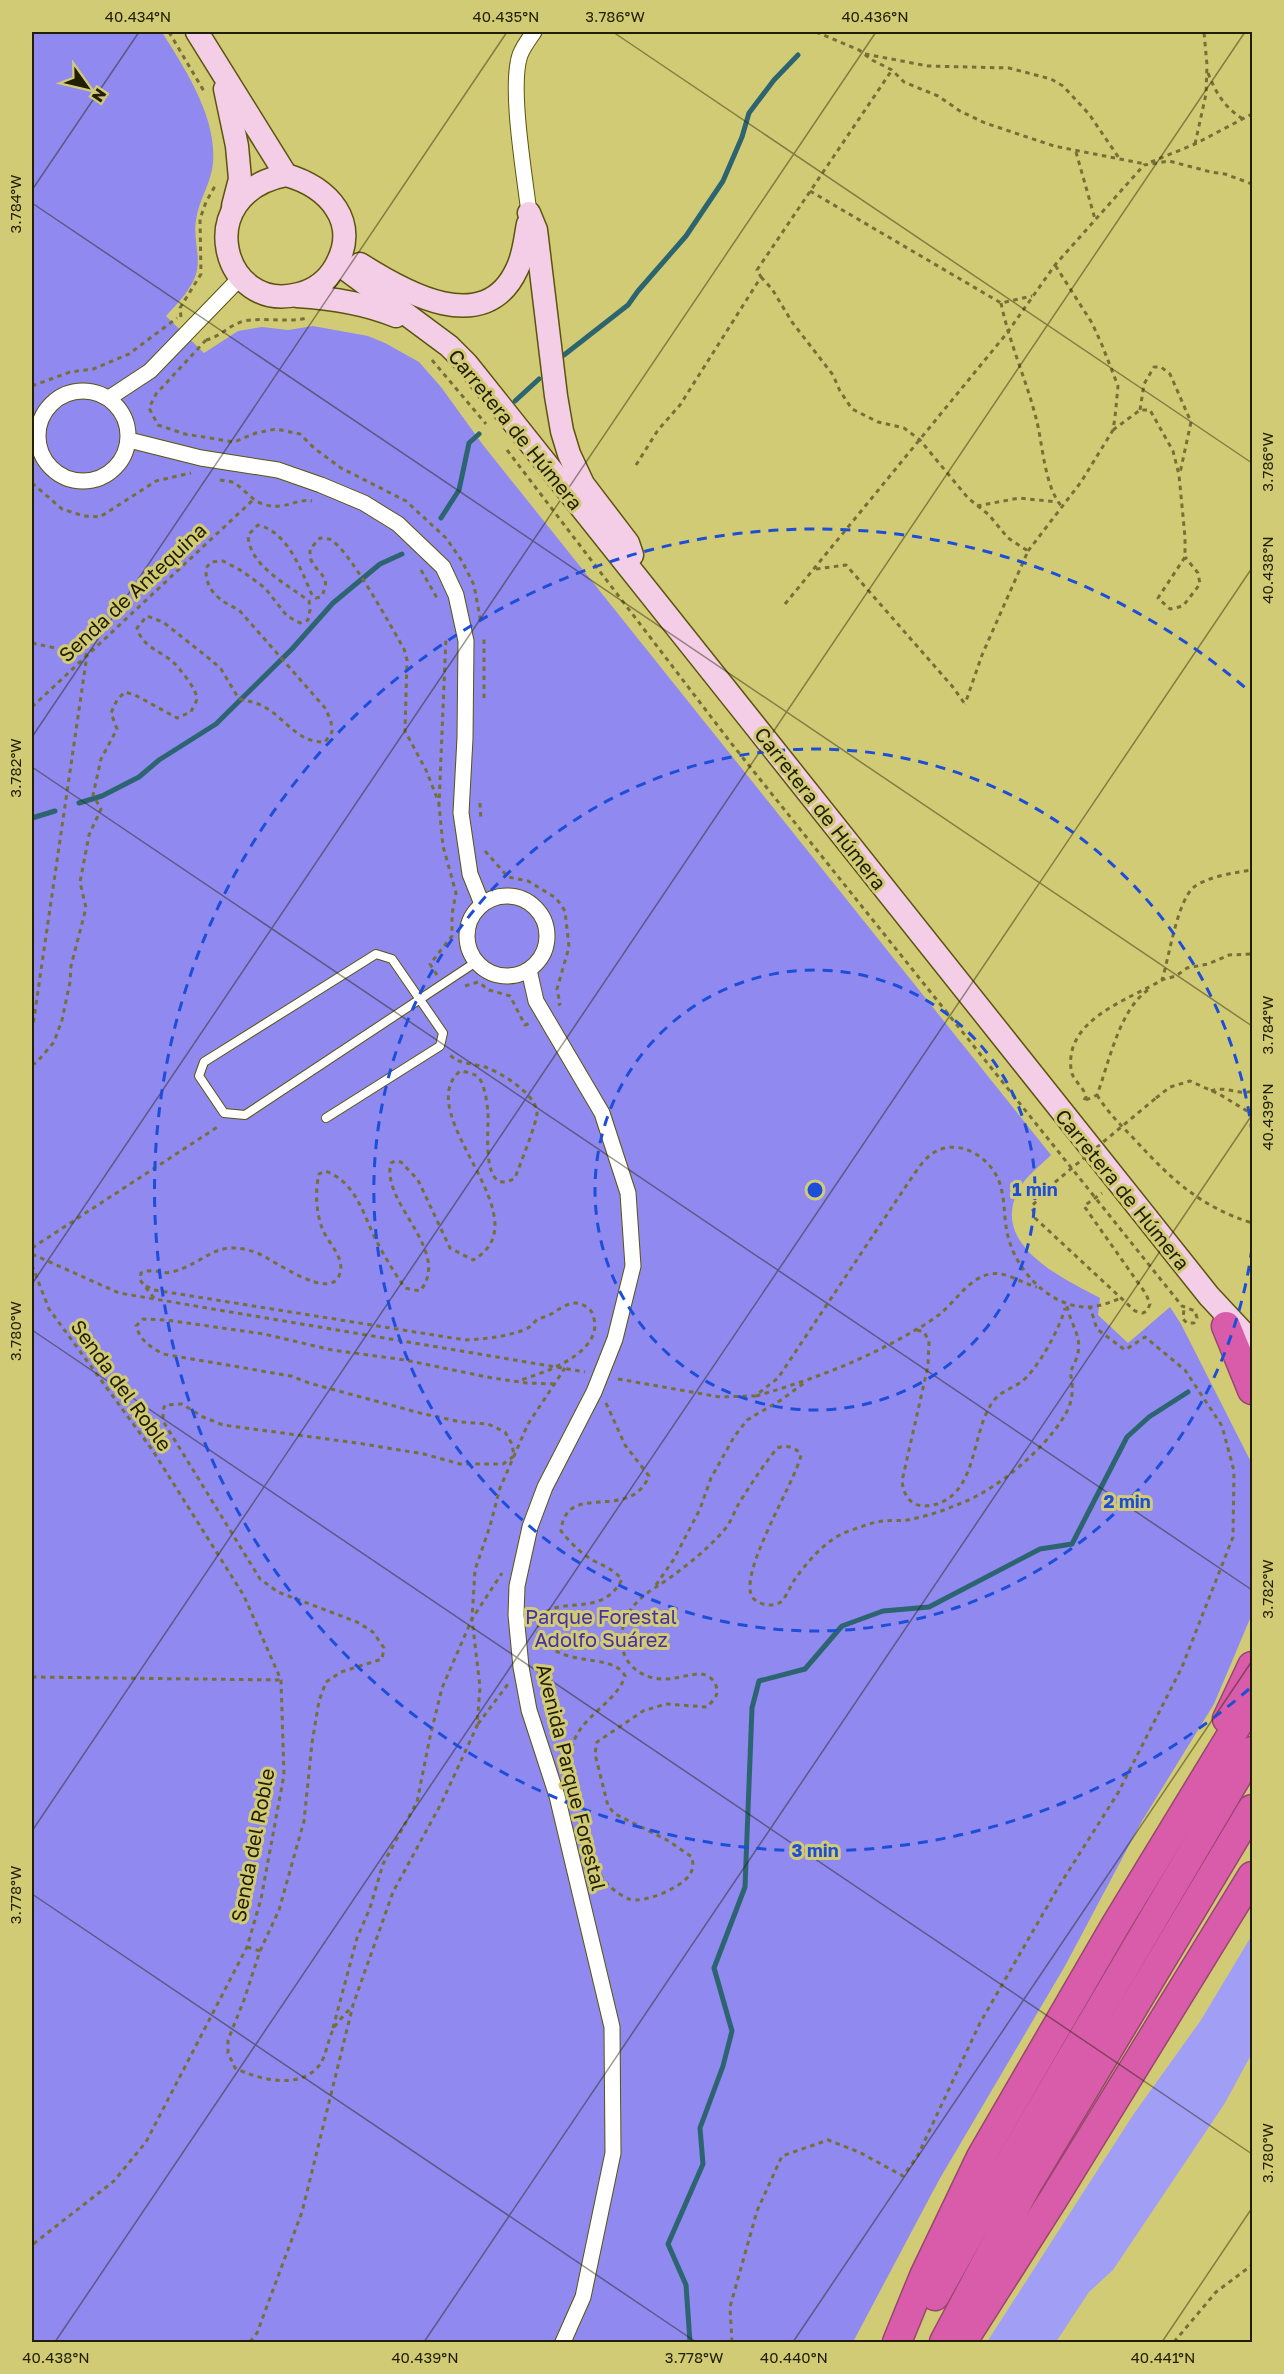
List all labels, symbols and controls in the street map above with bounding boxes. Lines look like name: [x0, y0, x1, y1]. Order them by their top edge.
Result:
text: 40.434°N: [105, 7, 171, 25]
text: 40.435°N: [473, 7, 539, 25]
text: 3.786°W: [585, 7, 645, 25]
text: 40.436°N: [841, 7, 909, 25]
north arrow: [57, 57, 117, 117]
text: N: [88, 85, 111, 106]
text: 3.784°W: [6, 174, 24, 234]
street label: Carretera de Húmera: [444, 344, 588, 514]
text: 3.786°W: [1258, 432, 1276, 492]
street label: Senda de Antequina: [53, 518, 211, 666]
text: 40.438°N: [1258, 536, 1276, 604]
street label: Carretera de Húmera: [750, 722, 892, 894]
text: 3.782°W: [6, 738, 24, 798]
text: 3.784°W: [1258, 995, 1276, 1055]
text: 40.439°N: [1258, 1083, 1276, 1151]
street label: Carretera de Húmera: [1051, 1104, 1195, 1274]
text: 1 min: [1012, 1178, 1058, 1200]
centre of rings: [805, 1180, 825, 1200]
text: 3.780°W: [6, 1301, 24, 1361]
street label: Senda del Roble: [66, 1315, 178, 1455]
text: 2 min: [1103, 1490, 1151, 1512]
text: 3.782°W: [1258, 1559, 1276, 1619]
park label: Parque Forestal Adolfo Suárez: [525, 1604, 677, 1651]
street label: Avenida Parque Forestal: [532, 1661, 612, 1893]
street label: Senda del Roble: [225, 1766, 279, 1924]
text: 3 min: [791, 1839, 839, 1861]
text: 3.778°W: [6, 1866, 24, 1924]
text: 3.780°W: [1258, 2123, 1276, 2183]
text: 40.438°N: [22, 2348, 90, 2366]
text: 40.439°N: [391, 2348, 459, 2366]
text: 3.778°W: [665, 2348, 723, 2366]
text: 40.440°N: [760, 2348, 828, 2366]
text: 40.441°N: [1131, 2348, 1195, 2366]

